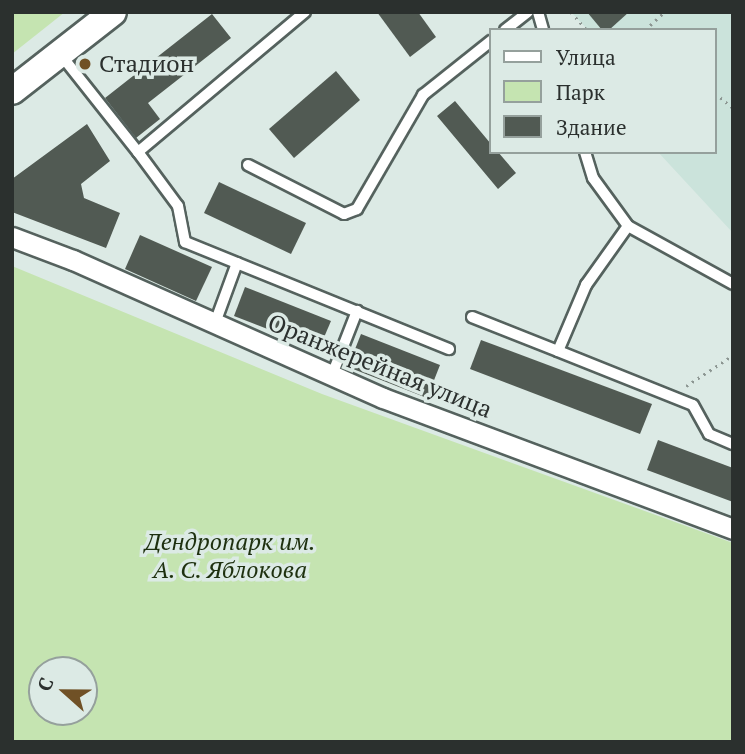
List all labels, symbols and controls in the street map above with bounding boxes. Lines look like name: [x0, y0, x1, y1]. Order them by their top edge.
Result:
legend: [490, 28, 717, 154]
text: Улица: [556, 43, 616, 71]
place label: Стадион: [99, 50, 194, 78]
marker: Стадион: [77, 56, 93, 72]
text: Парк: [556, 78, 605, 106]
text: Здание: [556, 113, 627, 141]
street label: Оранжерейная улица: [264, 308, 496, 424]
park label: Дендропарк им. А. С. Яблокова: [144, 528, 316, 584]
north arrow: [28, 656, 98, 726]
text: С: [31, 674, 59, 694]

